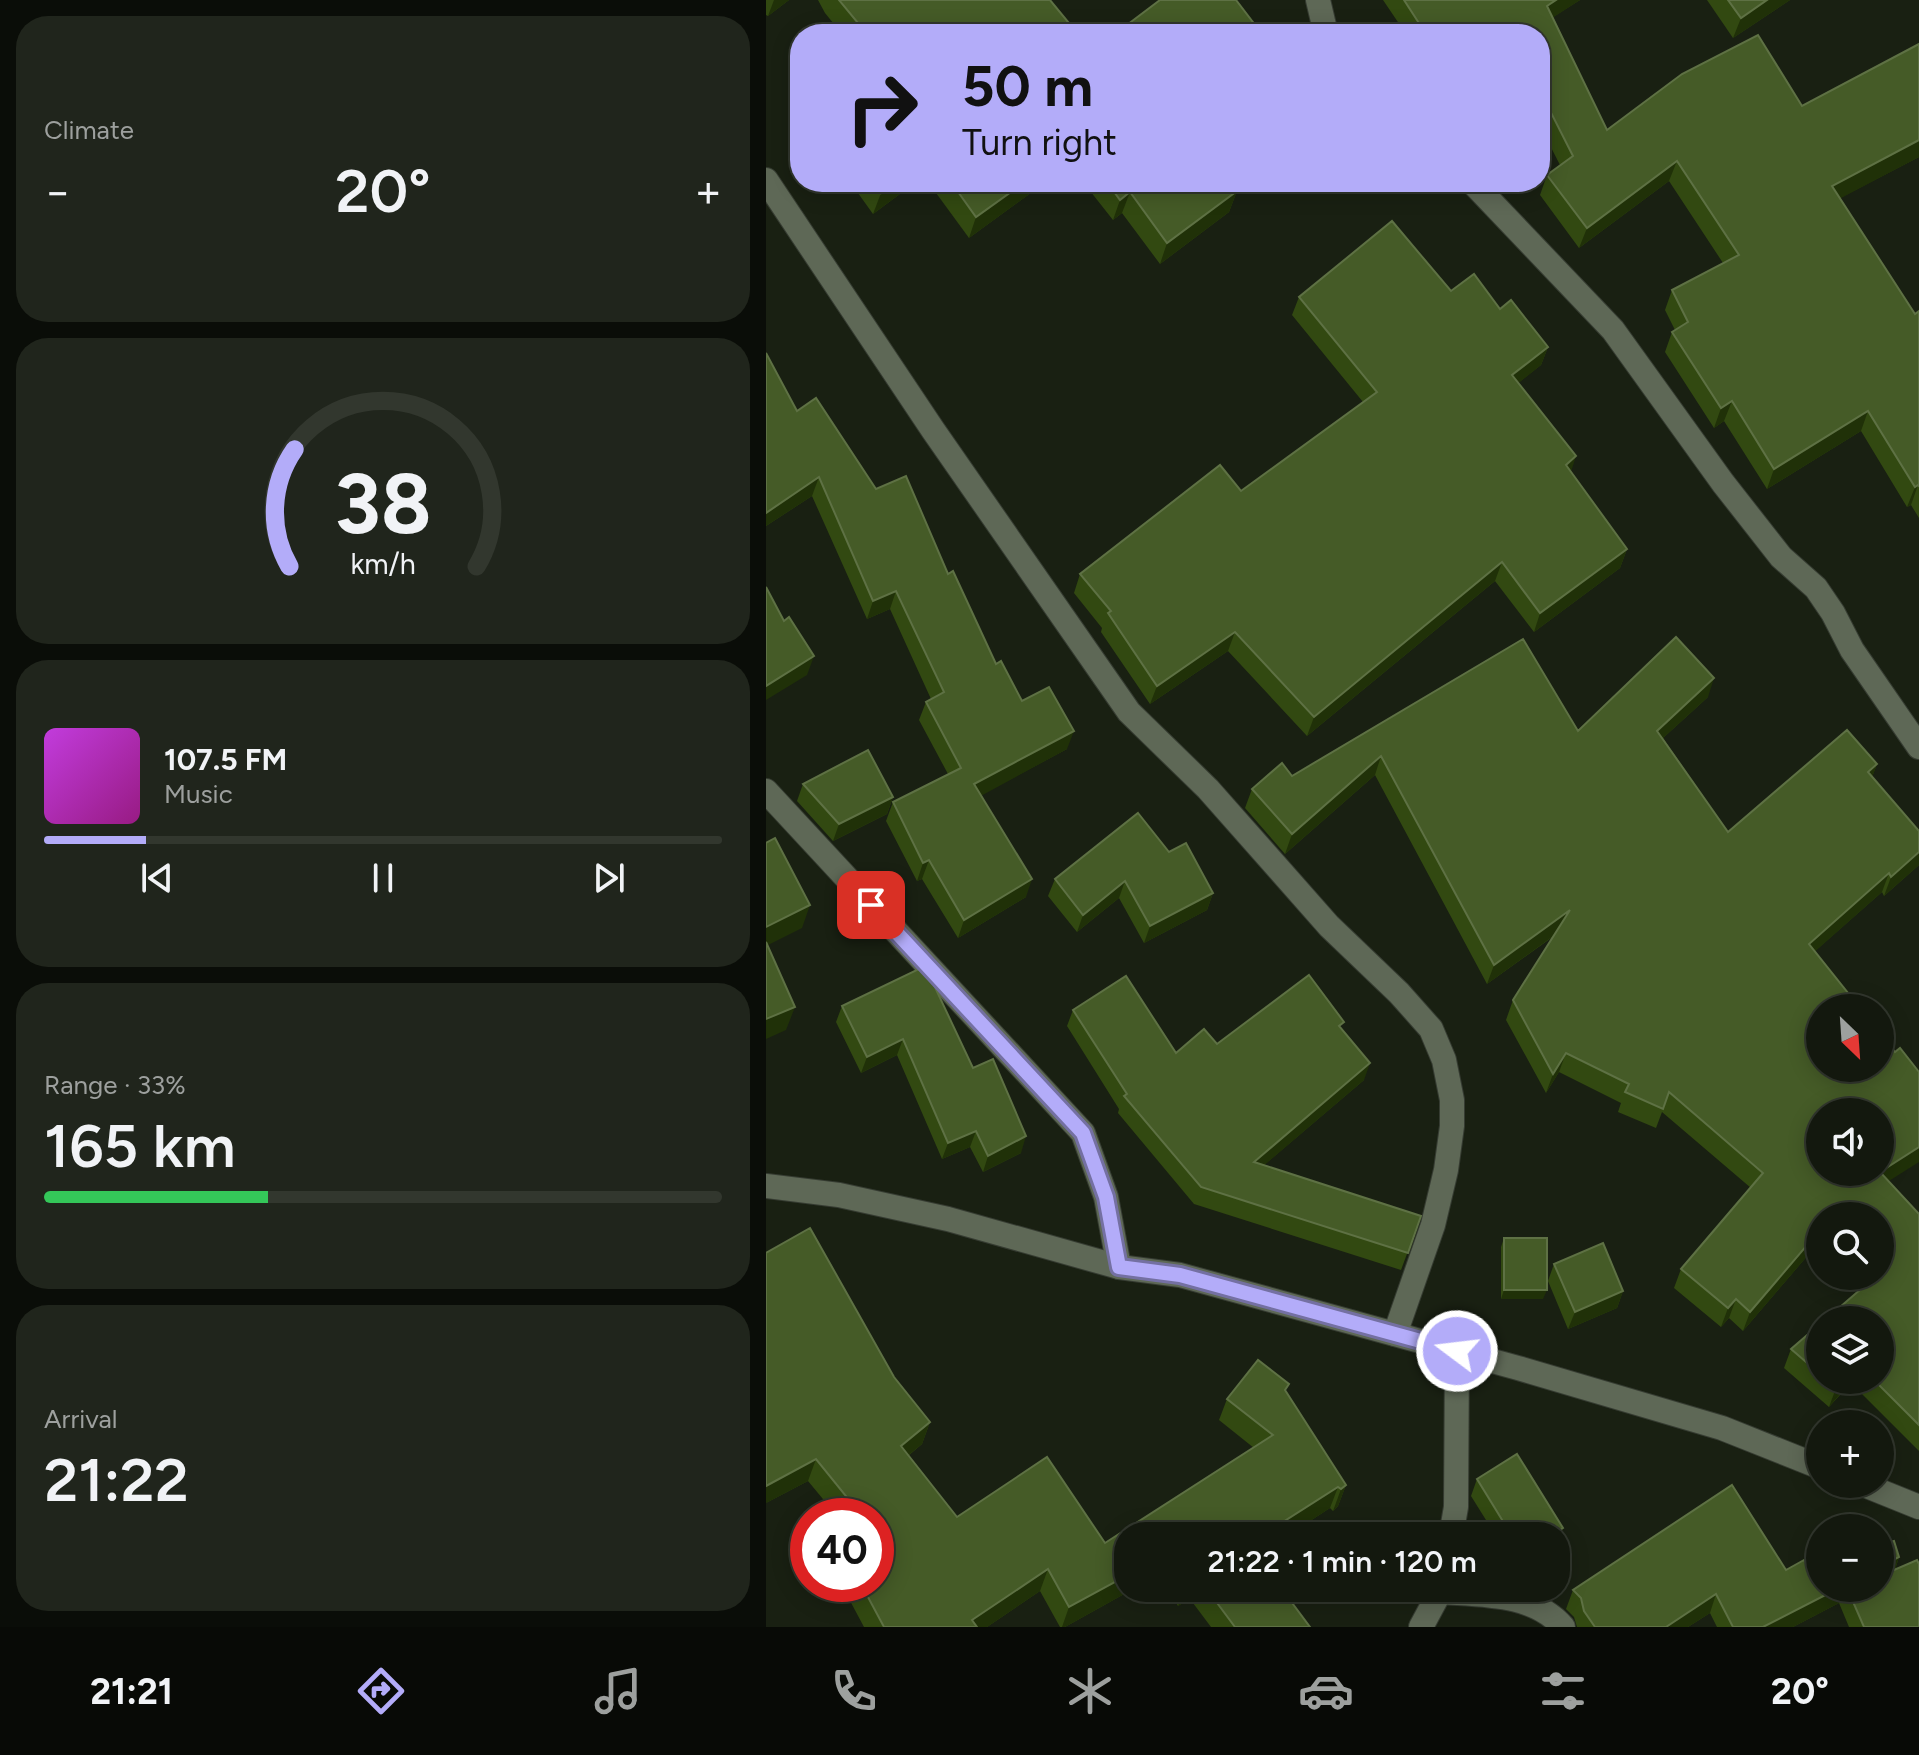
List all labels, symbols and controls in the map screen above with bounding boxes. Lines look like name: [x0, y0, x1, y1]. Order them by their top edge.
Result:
text: 50 m: [962, 53, 1093, 120]
icon: right: [830, 56, 934, 160]
text: Climate: [44, 114, 134, 146]
text: Turn right: [962, 121, 1117, 164]
text: 20°: [335, 155, 431, 227]
text: −: [44, 165, 71, 218]
text: +: [695, 165, 722, 218]
text: 38: [334, 454, 432, 554]
text: km/h: [350, 547, 416, 581]
text: 107.5 FM: [164, 741, 287, 778]
text: Music: [164, 778, 233, 810]
icon: previous: [135, 856, 179, 900]
icon: pause: [361, 856, 405, 900]
icon: next: [587, 856, 631, 900]
pin: [837, 871, 905, 939]
icon: arrive: [849, 883, 893, 927]
north arrow: [1806, 994, 1894, 1082]
map controls: [1806, 994, 1894, 1602]
text: Range · 33%: [44, 1069, 186, 1101]
button: sound: [1806, 1098, 1894, 1186]
text: 165 km: [44, 1110, 236, 1182]
button: search: [1806, 1202, 1894, 1290]
button: layers: [1806, 1306, 1894, 1394]
position arrow: [1415, 1309, 1499, 1393]
text: Arrival: [44, 1403, 117, 1435]
button: +: [1806, 1410, 1894, 1498]
text: 21:22: [44, 1444, 189, 1516]
speed limit sign: 40: [790, 1498, 894, 1602]
button: −: [1806, 1514, 1894, 1602]
text: 21:22 · 1 min · 120 m: [1207, 1543, 1477, 1580]
icon: directions: [353, 1663, 409, 1719]
icon: music: [590, 1663, 646, 1719]
icon: phone: [826, 1663, 882, 1719]
icon: climate: [1062, 1663, 1118, 1719]
icon: car: [1298, 1663, 1354, 1719]
icon: filters: [1535, 1663, 1591, 1719]
text: 21:21: [90, 1670, 173, 1713]
text: 20°: [1771, 1670, 1829, 1713]

